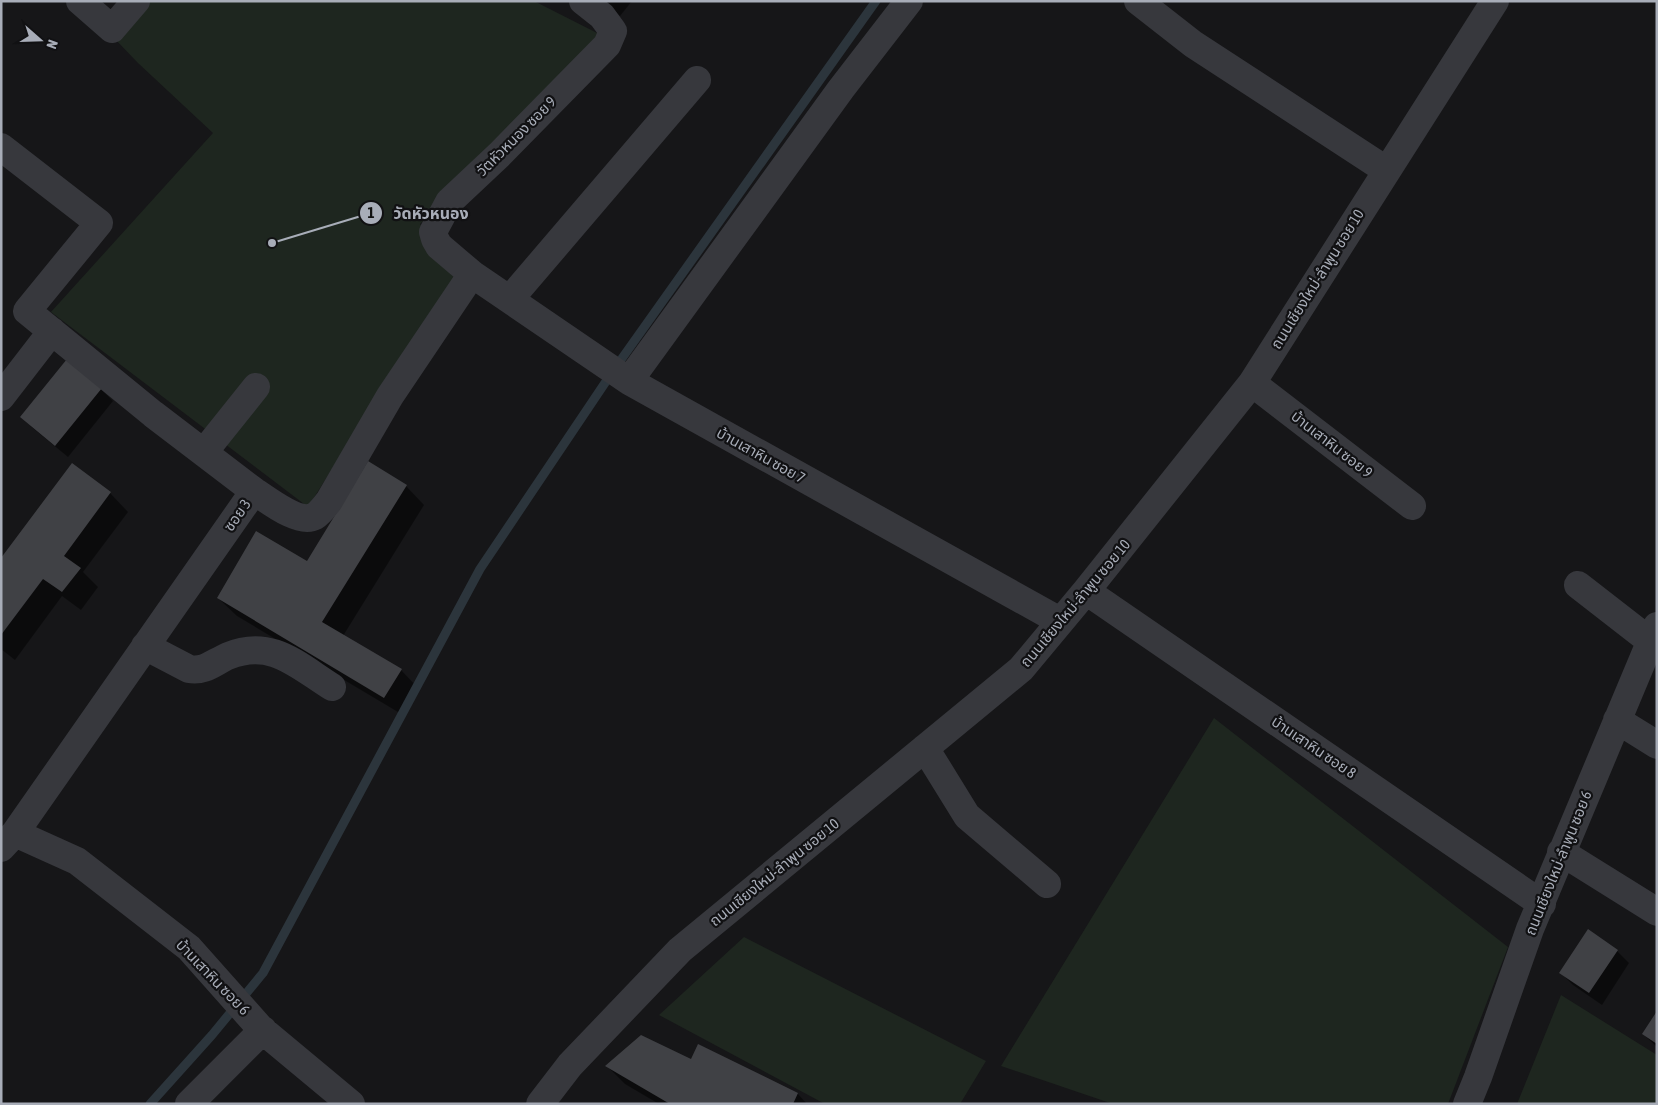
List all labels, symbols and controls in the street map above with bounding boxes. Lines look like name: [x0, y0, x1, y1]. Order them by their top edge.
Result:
north arrow: [15, 15, 65, 65]
text: N: [43, 38, 61, 51]
street label: วัตหัวหนอง ซอย 9: [473, 93, 559, 179]
callout: วัดหัวหนอง: [358, 197, 479, 228]
text: 1: [367, 204, 375, 221]
text: วัดหัวหนอง: [393, 204, 469, 222]
street label: ถนนเชียงใหม่-ลำพูน ซอย 10: [1267, 206, 1368, 352]
street label: บ้านเสาหิน ซอย 9: [1288, 407, 1376, 481]
street label: บ้านเสาหิน ซอย 7: [714, 424, 808, 486]
street label: ซอย 3: [220, 496, 254, 534]
street label: ถนนเชียงใหม่-ลำพูน ซอย 10: [1017, 536, 1134, 671]
street label: บ้านเสาหิน ซอย 8: [1268, 712, 1360, 782]
street label: ถนนเชียงใหม่-ลำพูน ซอย 6: [1521, 788, 1596, 938]
street label: ถนนเชียงใหม่-ลำพูน ซอย 10: [706, 815, 843, 930]
street label: บ้านเสาหิน ซอย 6: [173, 936, 253, 1018]

